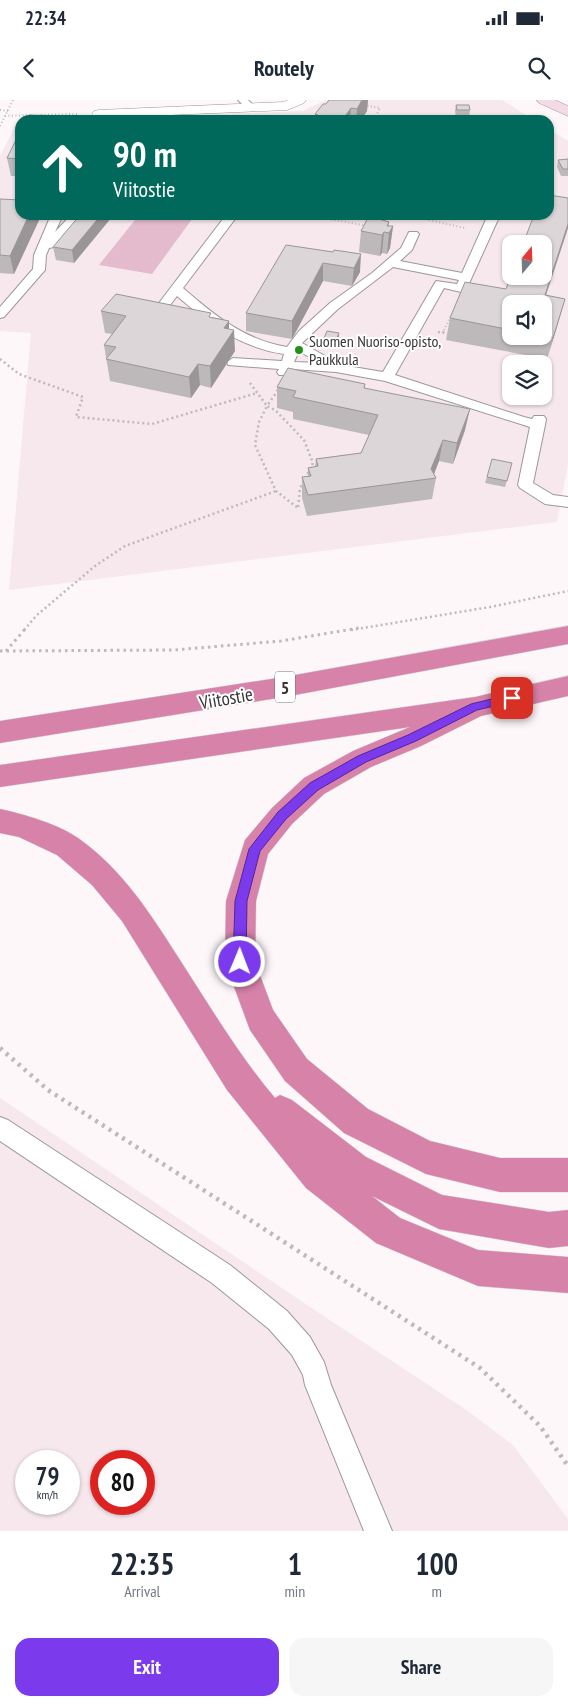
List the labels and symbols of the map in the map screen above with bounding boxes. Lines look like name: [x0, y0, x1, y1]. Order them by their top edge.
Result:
north arrow: [502, 235, 552, 285]
place label: Suomen Nuoriso-opisto, Paukkula: [309, 331, 441, 369]
marker: Suomen Nuoriso-opisto, Paukkula: [293, 344, 305, 356]
road number: 5: [275, 672, 295, 702]
pin: [491, 677, 533, 719]
street label: Viitostie: [196, 681, 255, 715]
position arrow: [213, 935, 265, 987]
speed limit sign: 80: [90, 1450, 155, 1515]

